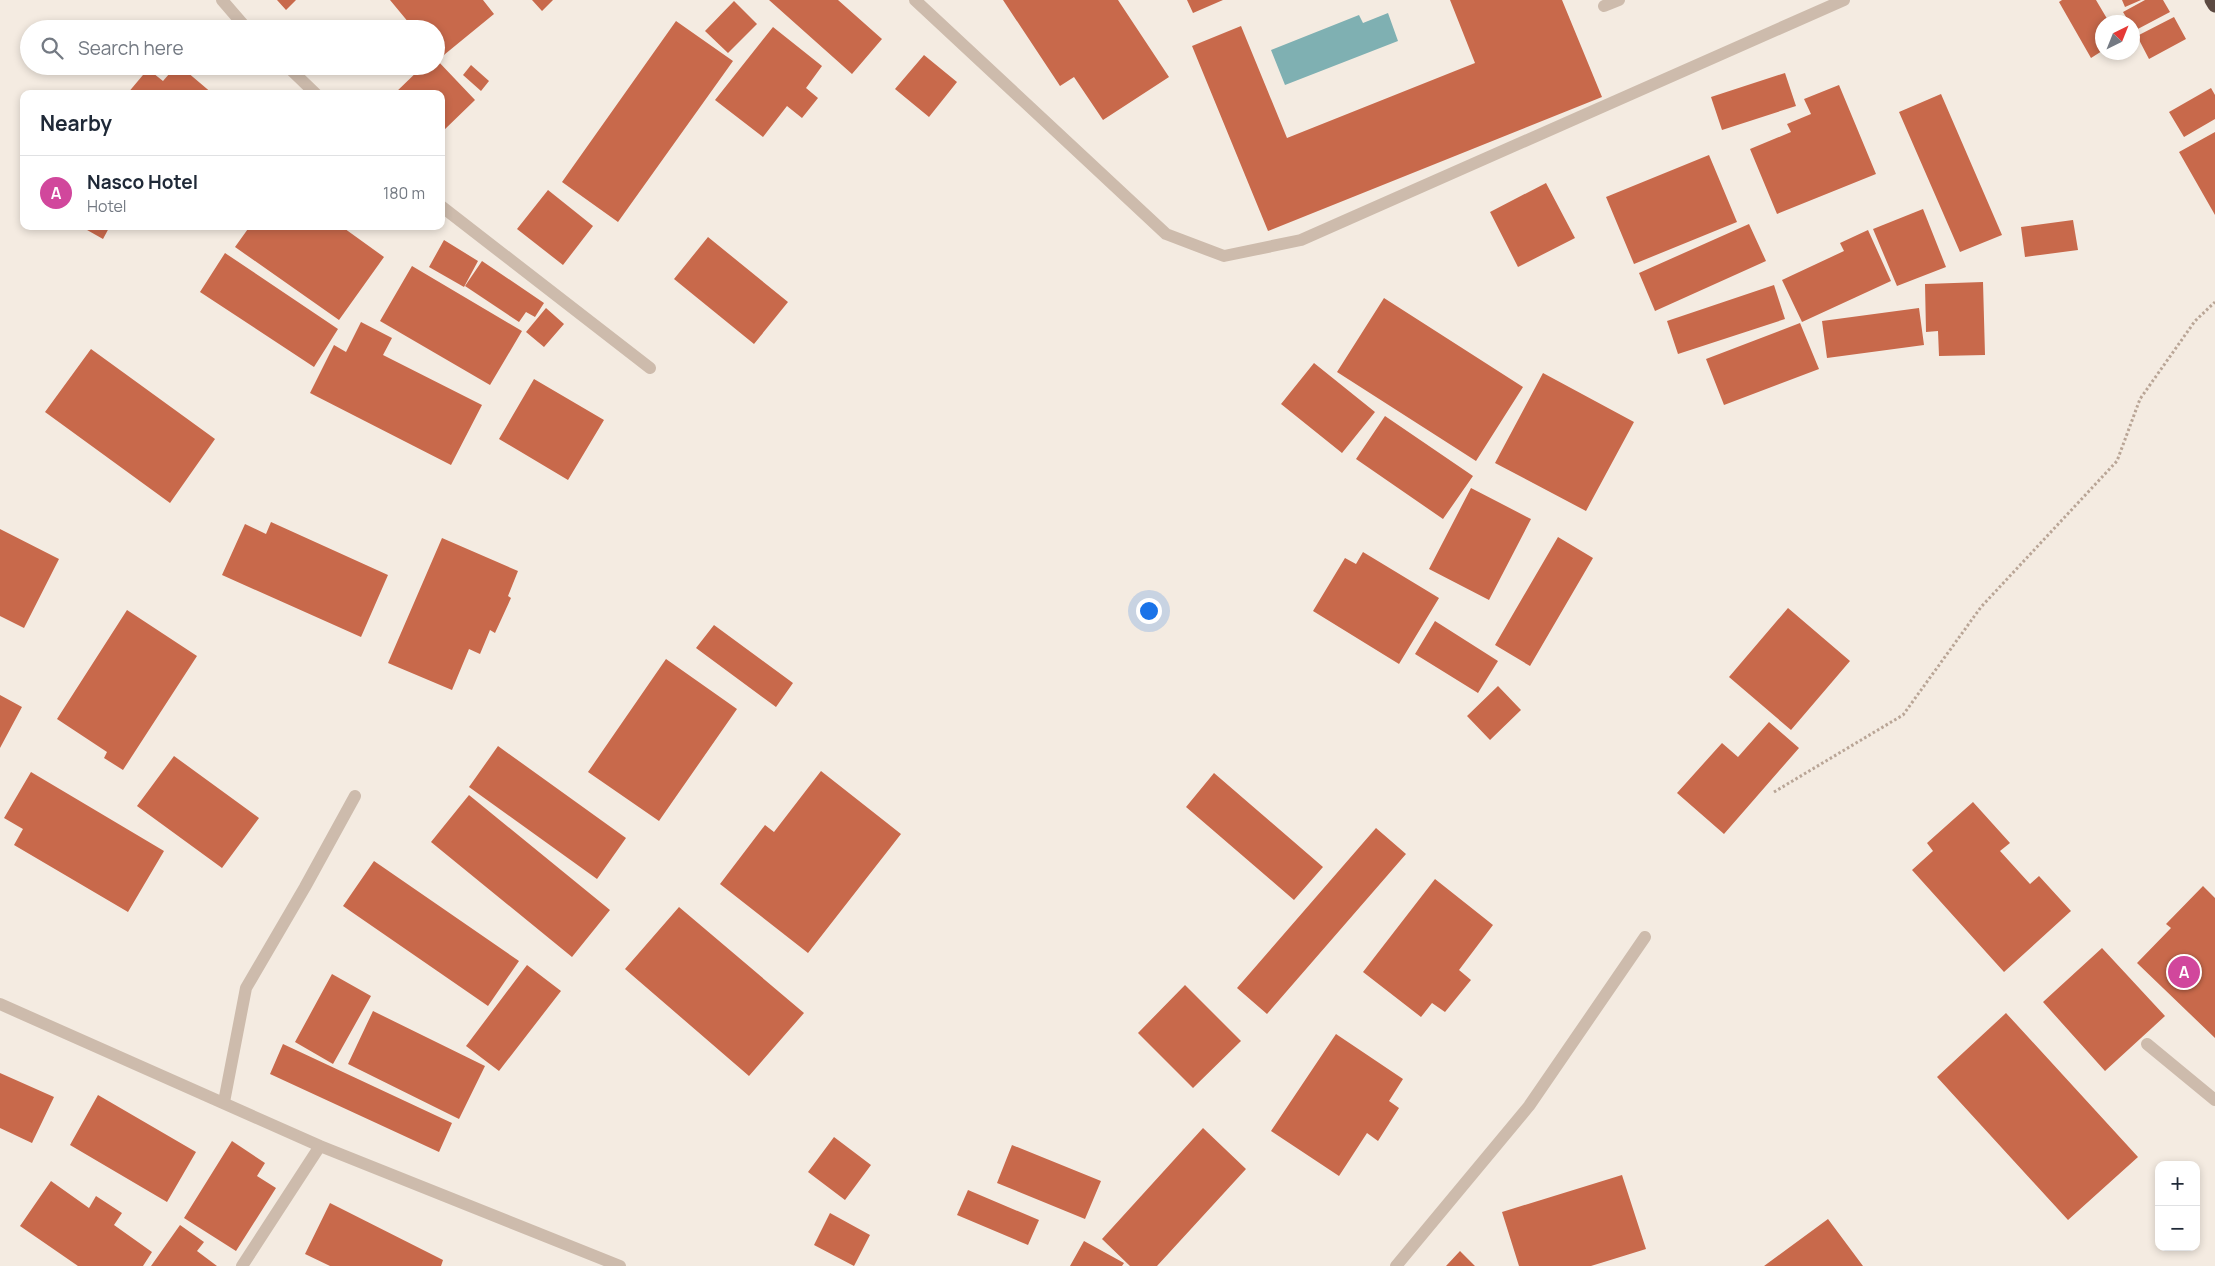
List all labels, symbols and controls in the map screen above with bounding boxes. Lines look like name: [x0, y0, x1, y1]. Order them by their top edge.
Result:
north arrow: [2095, 15, 2140, 60]
search box: [20, 20, 445, 75]
icon: search: [38, 34, 66, 62]
text: Search here: [78, 35, 184, 61]
text: Nearby: [40, 109, 112, 137]
text: Nasco Hotel: [87, 169, 198, 195]
text: A: [51, 182, 61, 204]
text: 180 m: [383, 182, 425, 204]
text: Hotel: [87, 195, 127, 217]
your location: [1136, 598, 1162, 624]
pin: A: [2168, 953, 2200, 991]
map controls: [2155, 1161, 2200, 1251]
button: +: [2155, 1161, 2200, 1206]
button: −: [2155, 1206, 2200, 1251]

